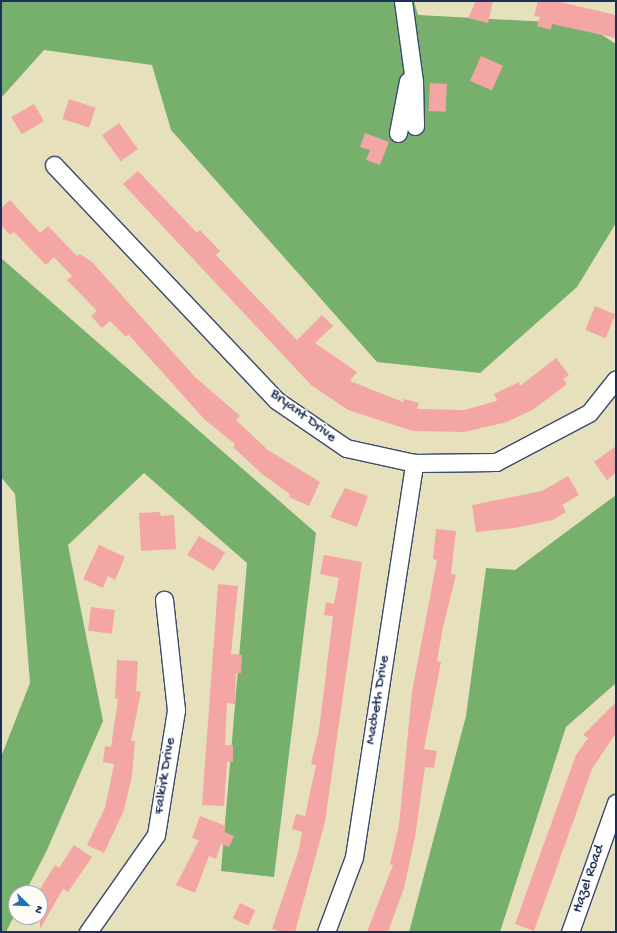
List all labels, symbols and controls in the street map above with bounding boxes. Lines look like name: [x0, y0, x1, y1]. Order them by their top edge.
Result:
street label: Bryant Drive: [266, 385, 340, 447]
street label: Macbeth Drive: [362, 654, 394, 746]
street label: Falkirk Drive: [150, 736, 180, 816]
street label: Hazel Road: [569, 843, 609, 915]
north arrow: [8, 885, 48, 925]
text: N: [31, 904, 45, 915]

